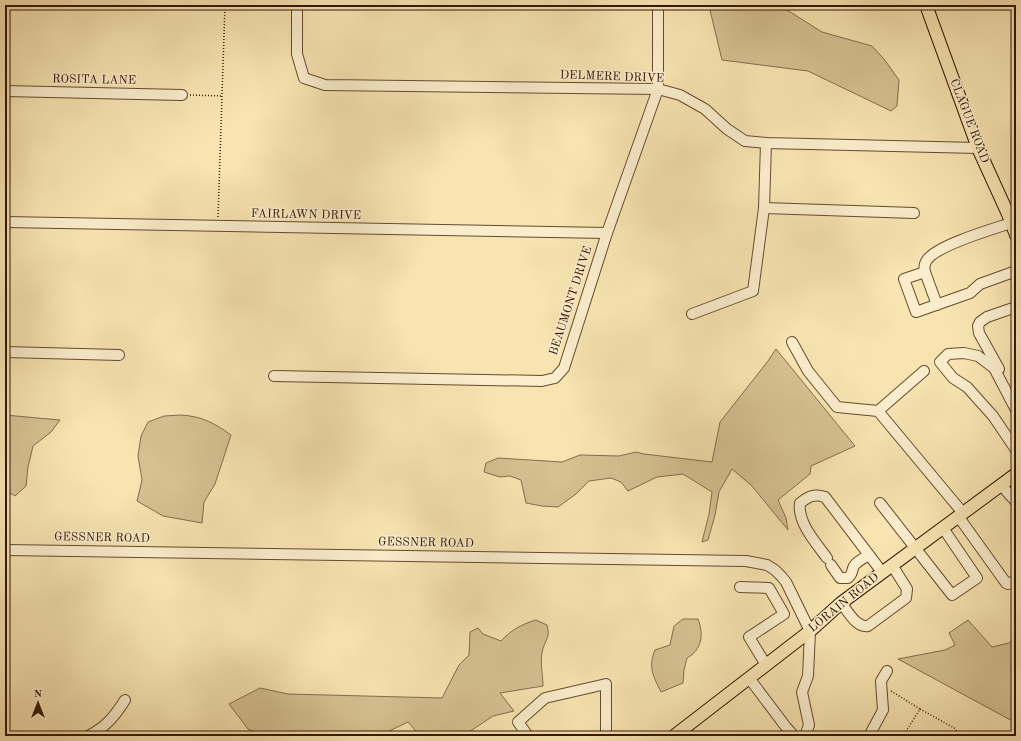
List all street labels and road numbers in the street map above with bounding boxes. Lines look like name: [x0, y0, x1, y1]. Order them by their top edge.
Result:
street label: DELMERE DRIVE: [560, 69, 664, 85]
street label: ROSITA LANE: [52, 73, 136, 87]
street label: CLAGUE ROAD: [947, 77, 991, 165]
street label: FAIRLAWN DRIVE: [251, 208, 361, 222]
street label: BEAUMONT DRIVE: [548, 245, 594, 357]
street label: GESSNER ROAD: [54, 531, 150, 545]
street label: GESSNER ROAD: [378, 536, 474, 550]
street label: LORAIN ROAD: [807, 571, 881, 635]

